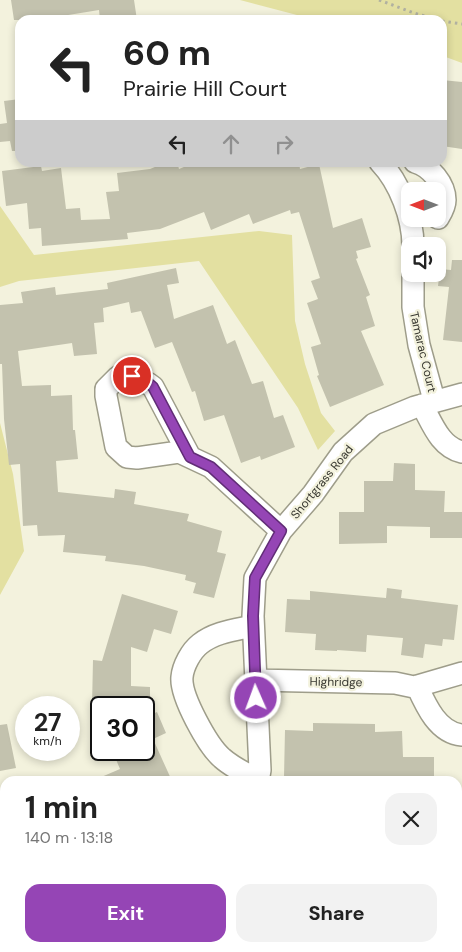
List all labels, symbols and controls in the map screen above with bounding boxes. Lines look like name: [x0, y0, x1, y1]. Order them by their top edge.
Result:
text: 60 m: [123, 30, 211, 76]
icon: left: [40, 35, 105, 100]
text: Prairie Hill Court: [123, 74, 287, 103]
icon: left: [164, 130, 192, 158]
icon: ahead: [217, 130, 245, 158]
icon: right: [270, 130, 298, 158]
north arrow: [401, 182, 446, 228]
map controls: [401, 182, 446, 282]
button: sound: [401, 237, 446, 282]
street label: Tamarac Court: [406, 310, 440, 394]
pin: [111, 355, 153, 397]
icon: arrive: [118, 362, 146, 390]
street label: Shortgrass Road: [287, 442, 357, 522]
position arrow: [229, 671, 281, 723]
street label: Highridge: [309, 674, 363, 690]
speed limit sign: 30: [90, 696, 155, 761]
text: 27: [34, 706, 61, 739]
text: km/h: [33, 733, 62, 749]
text: 1 min: [25, 788, 98, 827]
button: close: [385, 793, 437, 845]
text: 140 m · 13:18: [25, 827, 113, 848]
button: Exit: [25, 884, 226, 942]
button: Share: [236, 884, 437, 942]

